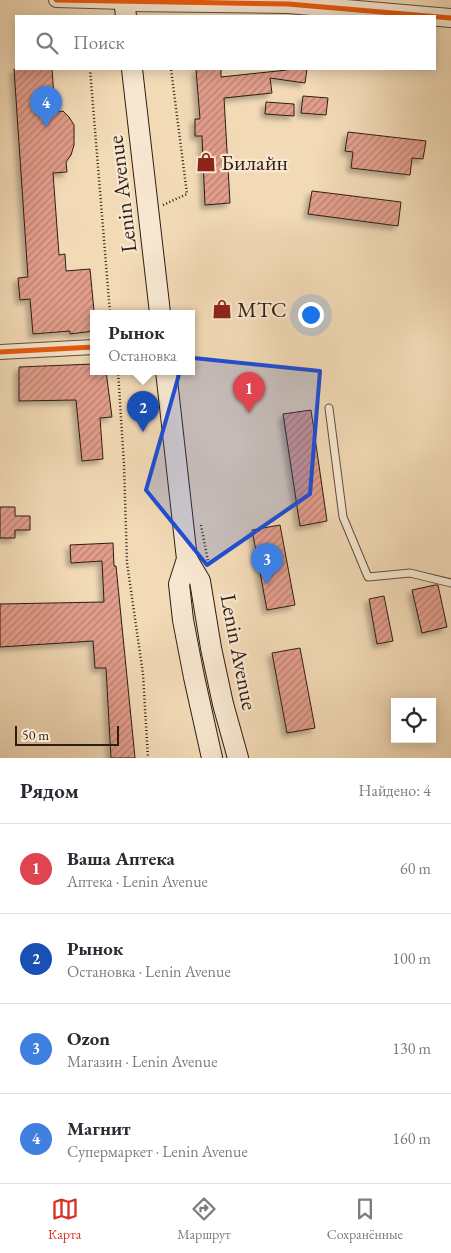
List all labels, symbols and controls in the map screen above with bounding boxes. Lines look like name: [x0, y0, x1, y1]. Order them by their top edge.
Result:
search box: [15, 15, 436, 70]
icon: search: [33, 29, 61, 57]
text: Поиск: [73, 30, 125, 55]
pin: 4: [30, 86, 62, 127]
street label: Lenin Avenue: [100, 133, 144, 254]
place label: Билайн: [221, 148, 288, 177]
shop icon: Билайн: [195, 151, 217, 173]
place label: МТС: [237, 295, 287, 324]
shop icon: МТС: [211, 298, 233, 320]
your location: [298, 302, 324, 328]
popup: [90, 310, 195, 375]
text: Рынок: [108, 320, 165, 345]
text: Остановка: [108, 345, 177, 366]
pin: 1: [233, 372, 265, 413]
pin: 2: [127, 391, 159, 432]
pin: 3: [251, 543, 283, 584]
street label: Lenin Avenue: [214, 592, 265, 713]
map controls: [391, 698, 436, 743]
button: locate: [391, 698, 436, 743]
scale bar: [15, 723, 119, 746]
text: 50 m: [22, 726, 49, 744]
text: Рядом: [20, 777, 79, 804]
text: Найдено: 4: [359, 780, 431, 801]
text: Ваша Аптека: [67, 846, 175, 871]
text: 1: [32, 858, 40, 879]
text: 60 m: [400, 858, 431, 879]
text: Аптека · Lenin Avenue: [67, 871, 208, 892]
text: Рынок: [67, 936, 123, 961]
text: 2: [32, 948, 40, 969]
text: 100 m: [392, 948, 431, 969]
text: Остановка · Lenin Avenue: [67, 961, 231, 982]
text: Ozon: [67, 1026, 110, 1051]
text: 3: [32, 1038, 40, 1059]
text: 130 m: [392, 1038, 431, 1059]
text: Магазин · Lenin Avenue: [67, 1051, 217, 1072]
text: Магнит: [67, 1116, 131, 1141]
text: 4: [32, 1128, 40, 1149]
text: 160 m: [392, 1128, 431, 1149]
text: Супермаркет · Lenin Avenue: [67, 1141, 248, 1162]
tab: Карта: [48, 1195, 81, 1243]
tab: Маршрут: [177, 1195, 231, 1243]
tab: Сохранённые: [327, 1195, 403, 1243]

